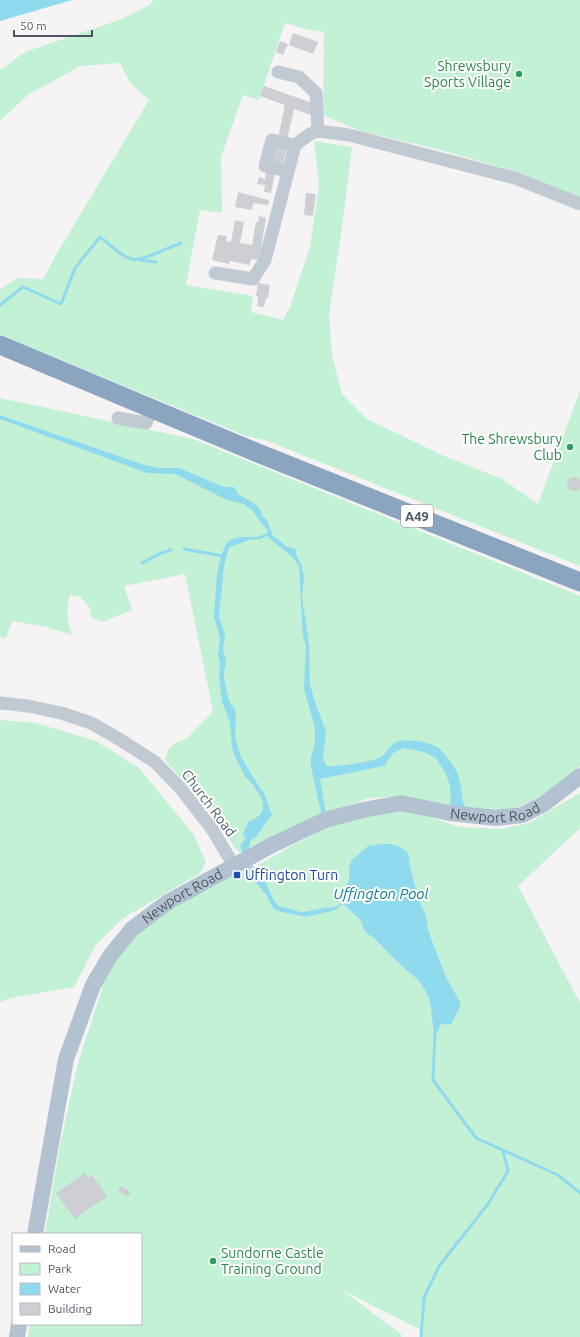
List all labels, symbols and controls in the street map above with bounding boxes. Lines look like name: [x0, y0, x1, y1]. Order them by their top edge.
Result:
scale bar: [14, 12, 92, 38]
text: 50 m: [20, 19, 47, 32]
place label: Shrewsbury Sports Village: [424, 58, 511, 90]
marker: Shrewsbury Sports Village: [514, 69, 524, 79]
place label: The Shrewsbury Club: [461, 431, 562, 463]
marker: The Shrewsbury Club: [565, 442, 575, 452]
road number: A49: [401, 505, 433, 527]
street label: Church Road: [179, 766, 239, 840]
street label: Newport Road: [449, 799, 543, 826]
street label: Newport Road: [139, 866, 225, 927]
place label: Uffington Turn: [245, 867, 338, 883]
marker: Uffington Turn: [232, 870, 242, 880]
water label: Uffington Pool: [333, 885, 429, 902]
legend: [12, 1233, 142, 1325]
text: Road: [48, 1242, 76, 1255]
place label: Sundorne Castle Training Ground: [221, 1245, 324, 1277]
marker: Sundorne Castle Training Ground: [208, 1256, 218, 1266]
text: Park: [48, 1262, 72, 1275]
text: Water: [48, 1282, 81, 1295]
text: Building: [48, 1302, 92, 1315]

